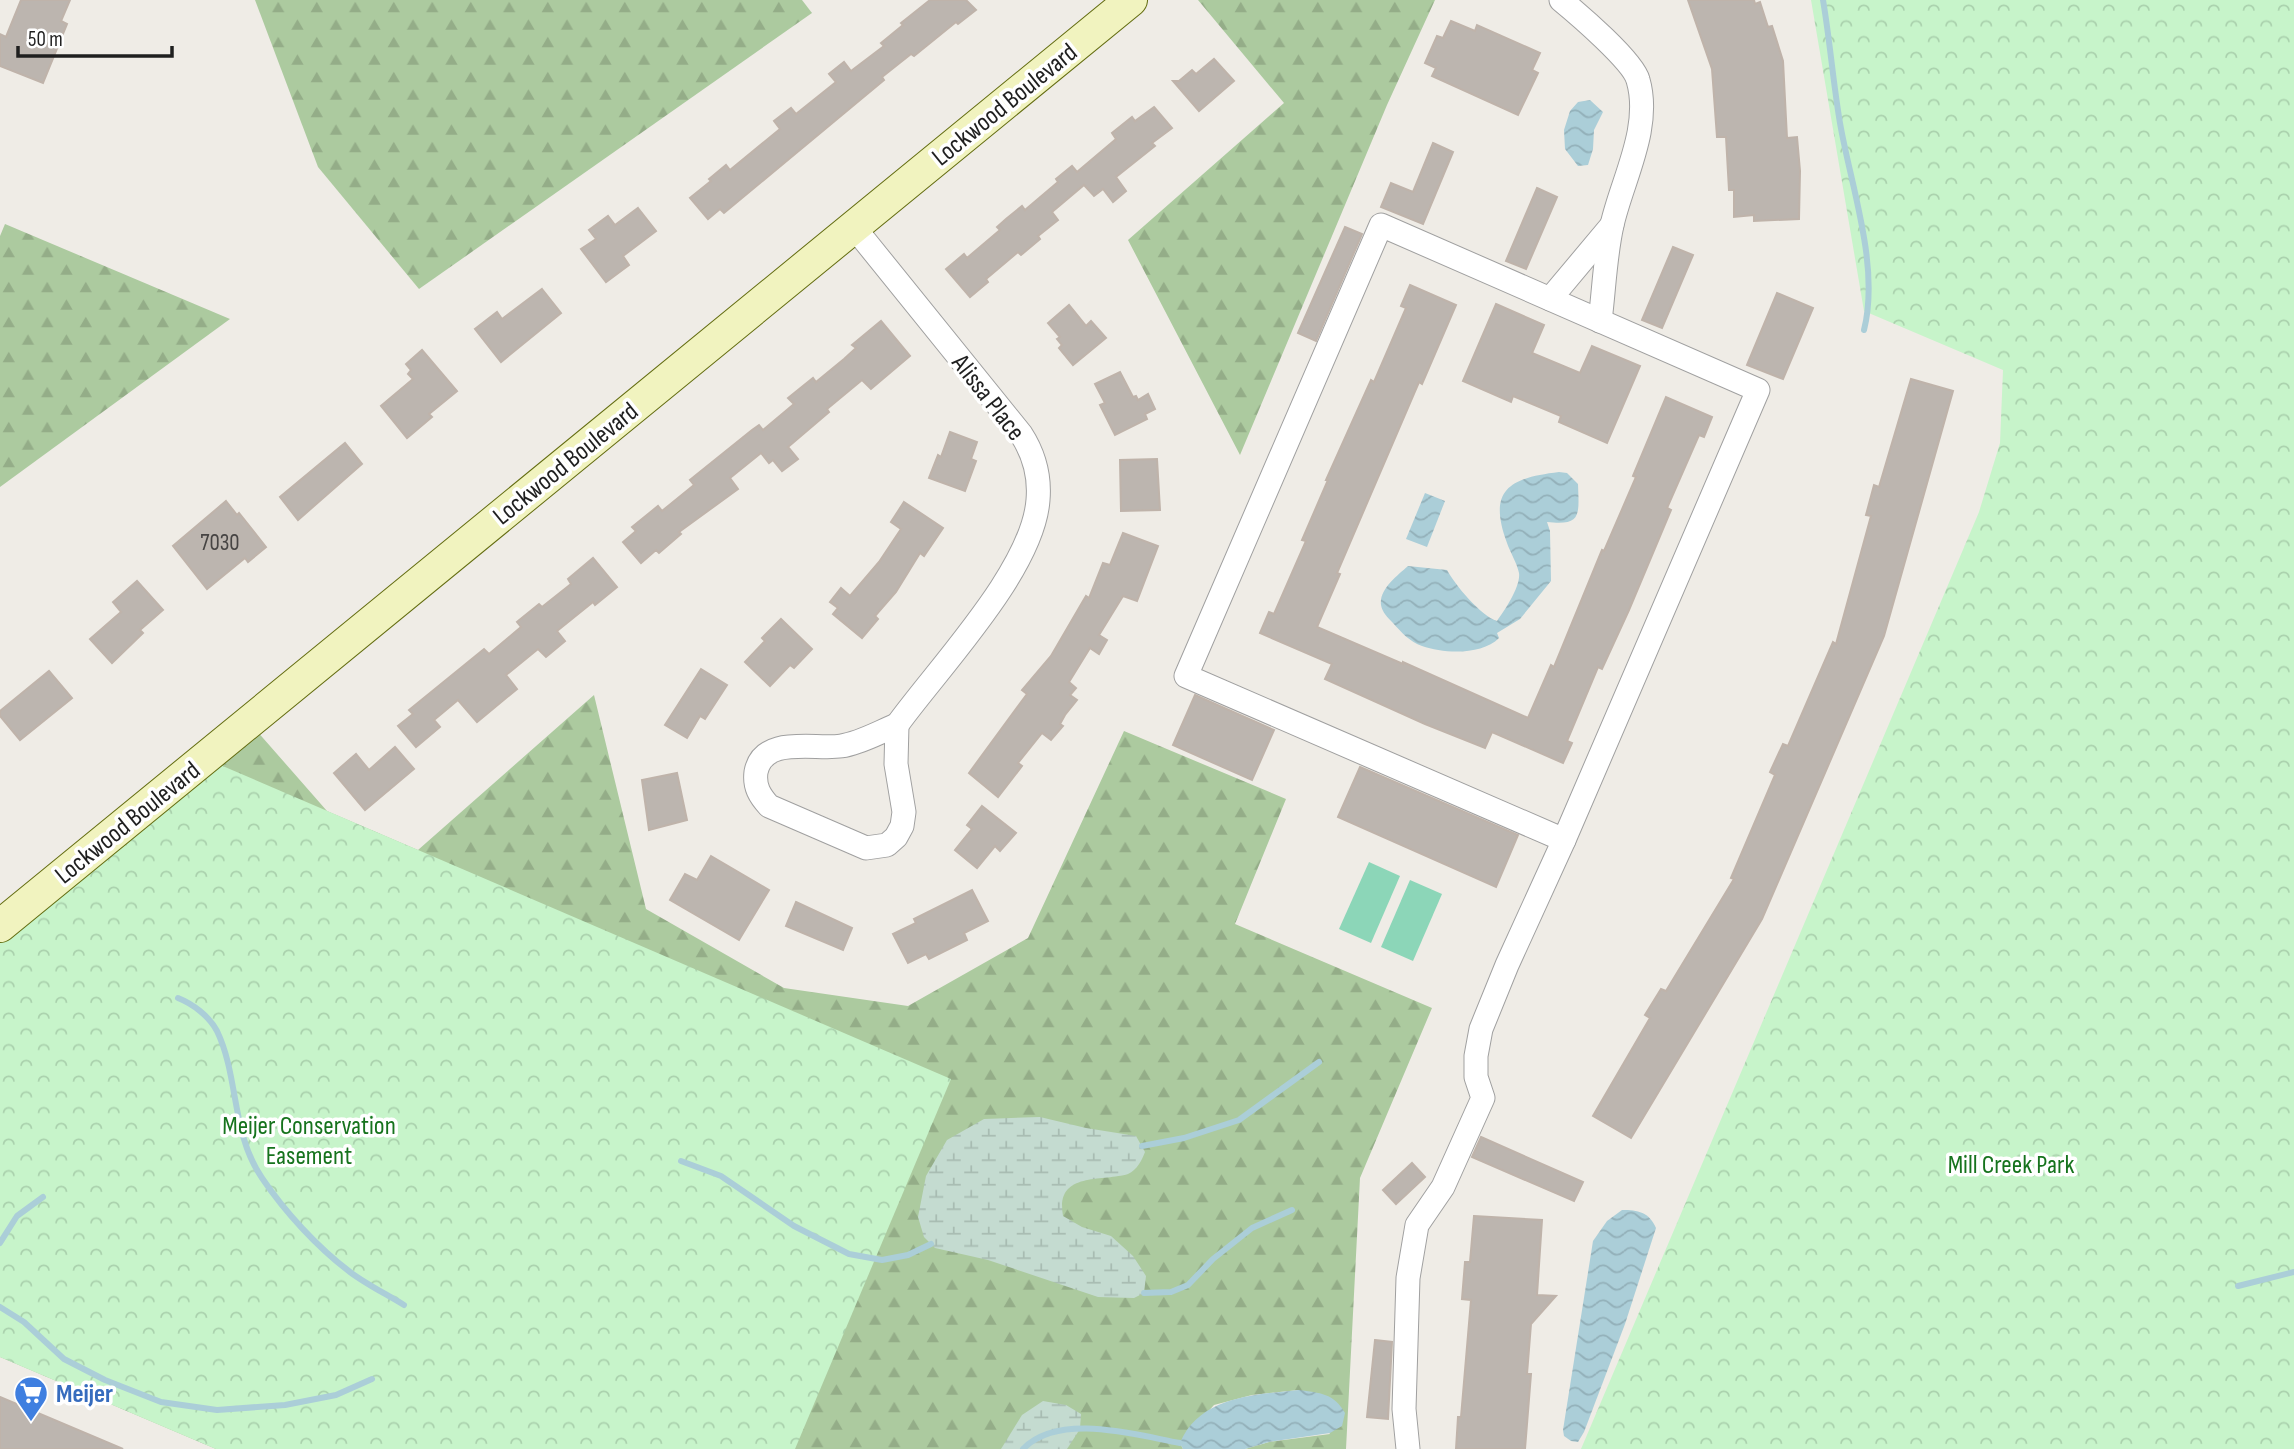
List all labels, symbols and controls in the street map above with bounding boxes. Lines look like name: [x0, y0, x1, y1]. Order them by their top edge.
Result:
scale bar: [18, 14, 172, 58]
text: 50 m: [28, 27, 63, 52]
street label: Lockwood Boulevard: [926, 37, 1084, 173]
street label: Alissa Place: [944, 348, 1031, 447]
street label: Lockwood Boulevard: [487, 396, 645, 532]
house number: 7030: [200, 529, 240, 557]
street label: Lockwood Boulevard: [49, 755, 207, 891]
park label: Meijer Conservation Easement: [222, 1111, 396, 1172]
park label: Mill Creek Park: [1948, 1150, 2074, 1181]
supermarket icon: Meijer: [12, 1374, 50, 1423]
place label: Meijer: [56, 1379, 113, 1410]

